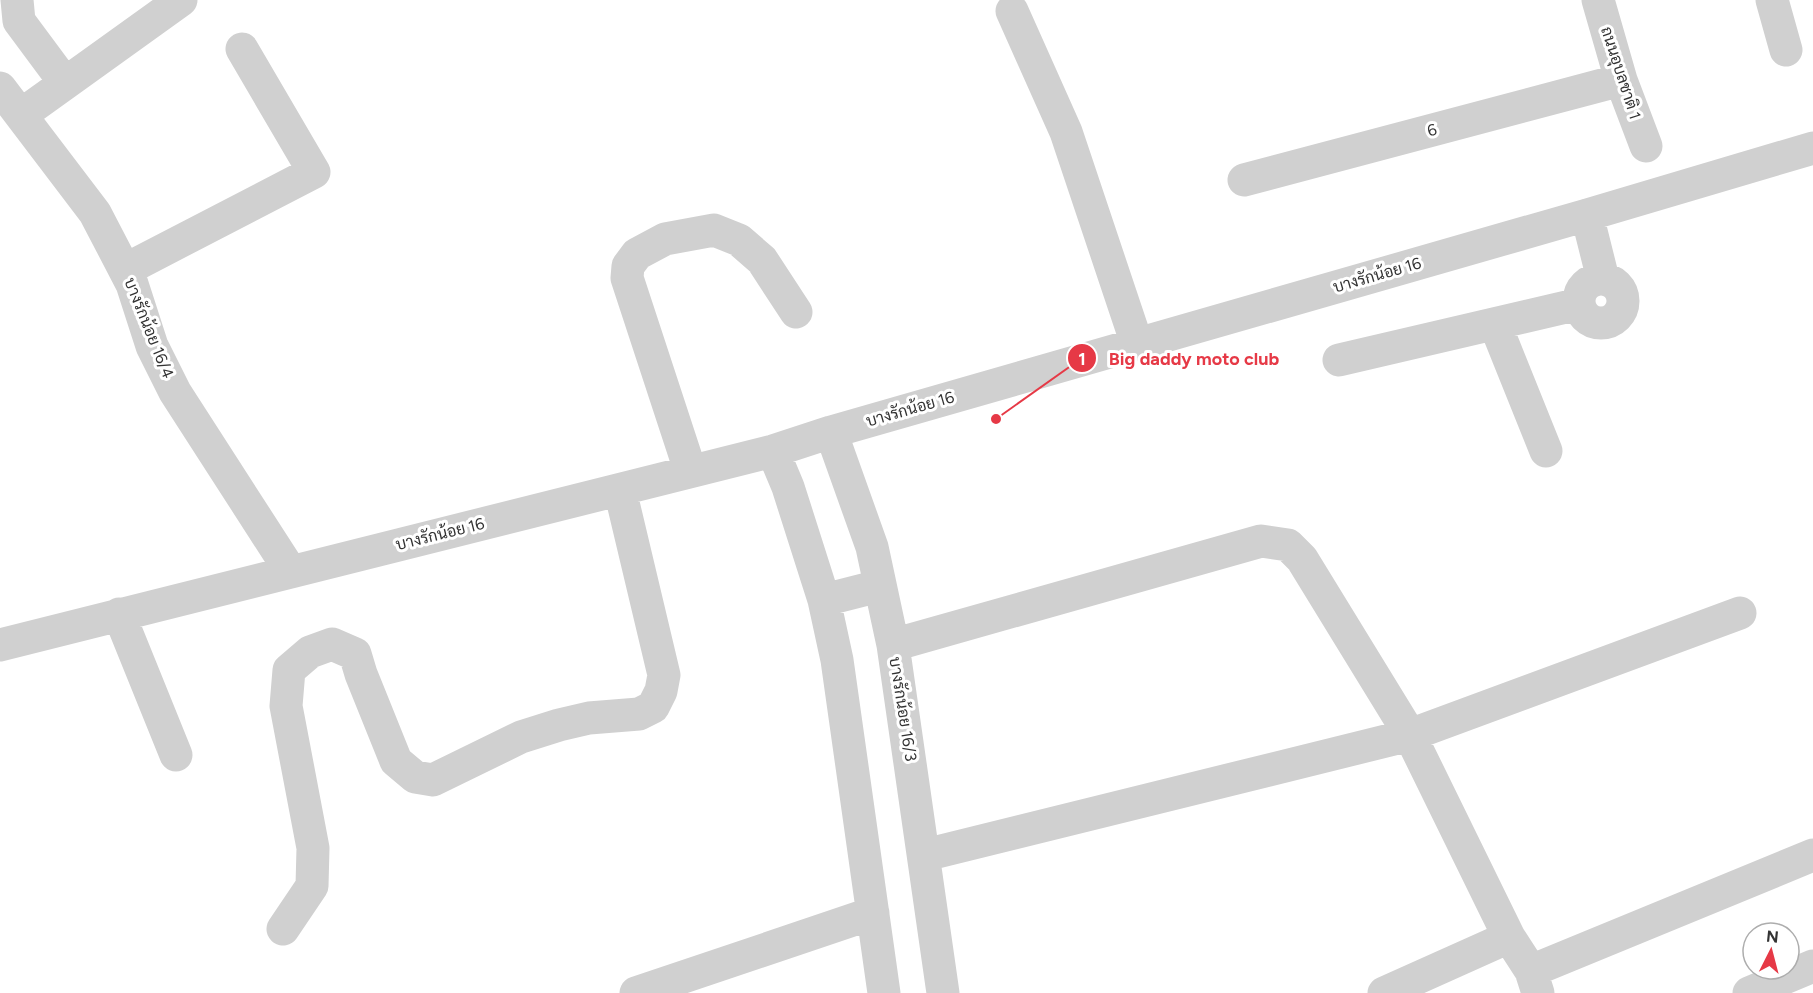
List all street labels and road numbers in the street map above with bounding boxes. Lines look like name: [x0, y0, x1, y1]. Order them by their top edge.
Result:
street label: ถนนอุบลชาติ 1: [1595, 24, 1645, 122]
street label: 6: [1425, 120, 1439, 140]
street label: บางรักน้อย 16: [1331, 252, 1423, 297]
street label: บางรักน้อย 16/4: [120, 275, 179, 381]
street label: บางรักน้อย 16: [864, 386, 956, 431]
street label: บางรักน้อย 16: [393, 513, 486, 554]
street label: บางรักน้อย 16/3: [885, 655, 922, 763]

